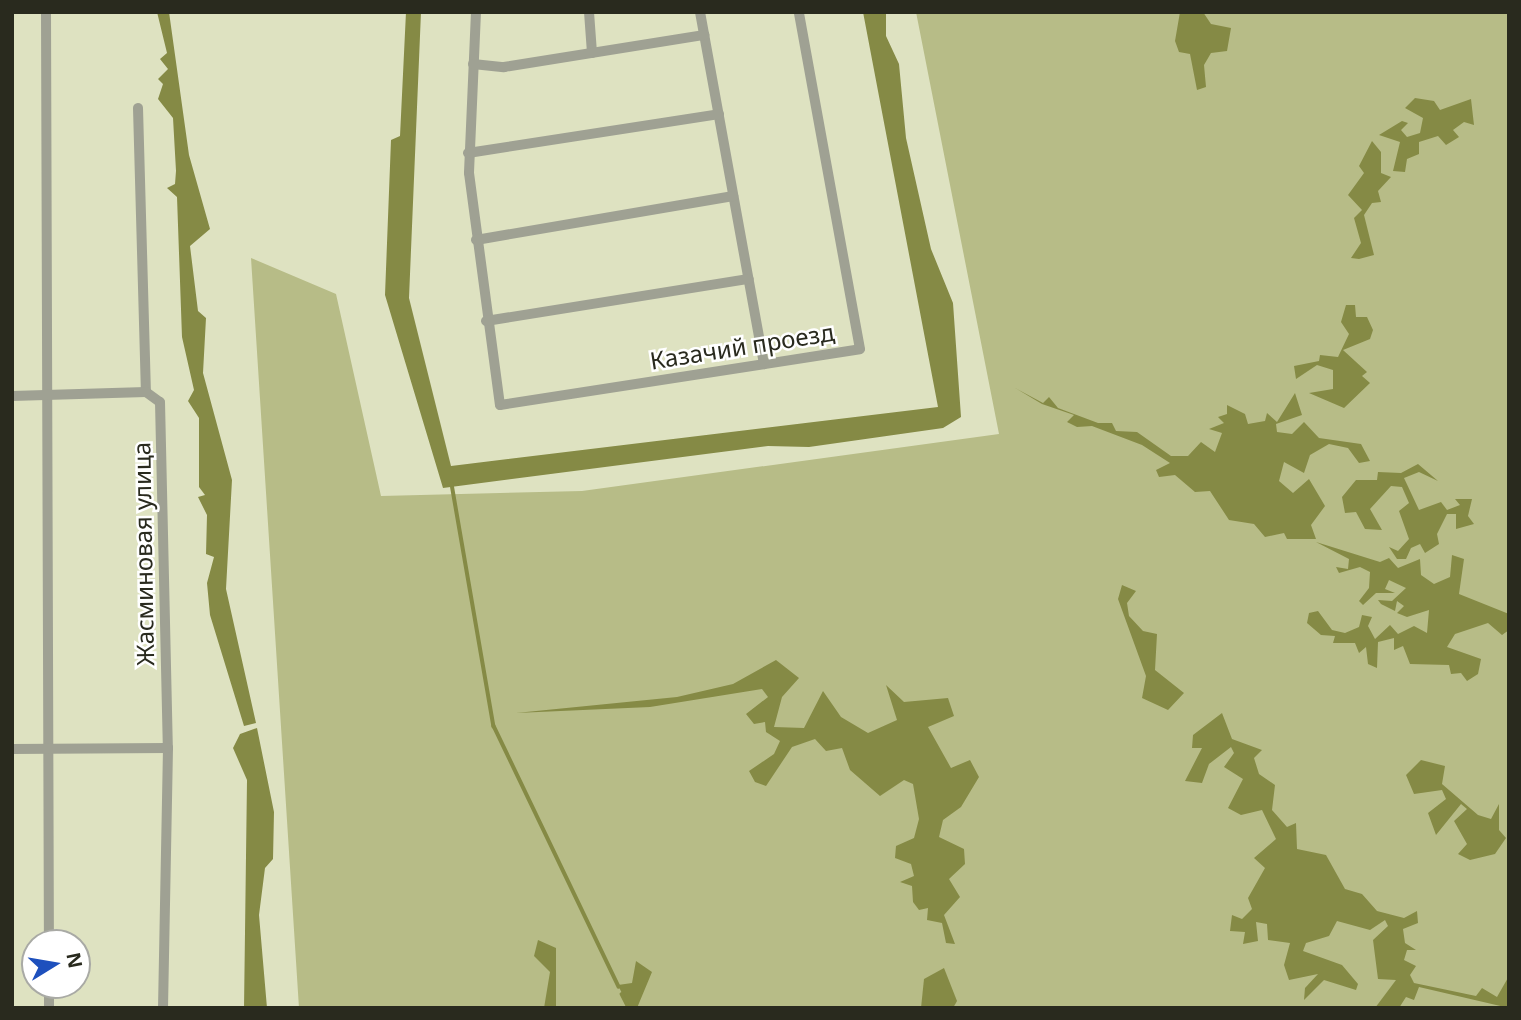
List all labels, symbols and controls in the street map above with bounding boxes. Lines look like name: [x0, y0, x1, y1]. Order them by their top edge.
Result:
street label: Казачий проезд: [648, 317, 836, 375]
street label: Жасминовая улица: [127, 442, 159, 666]
north arrow: [21, 929, 91, 999]
text: N: [60, 950, 89, 970]

